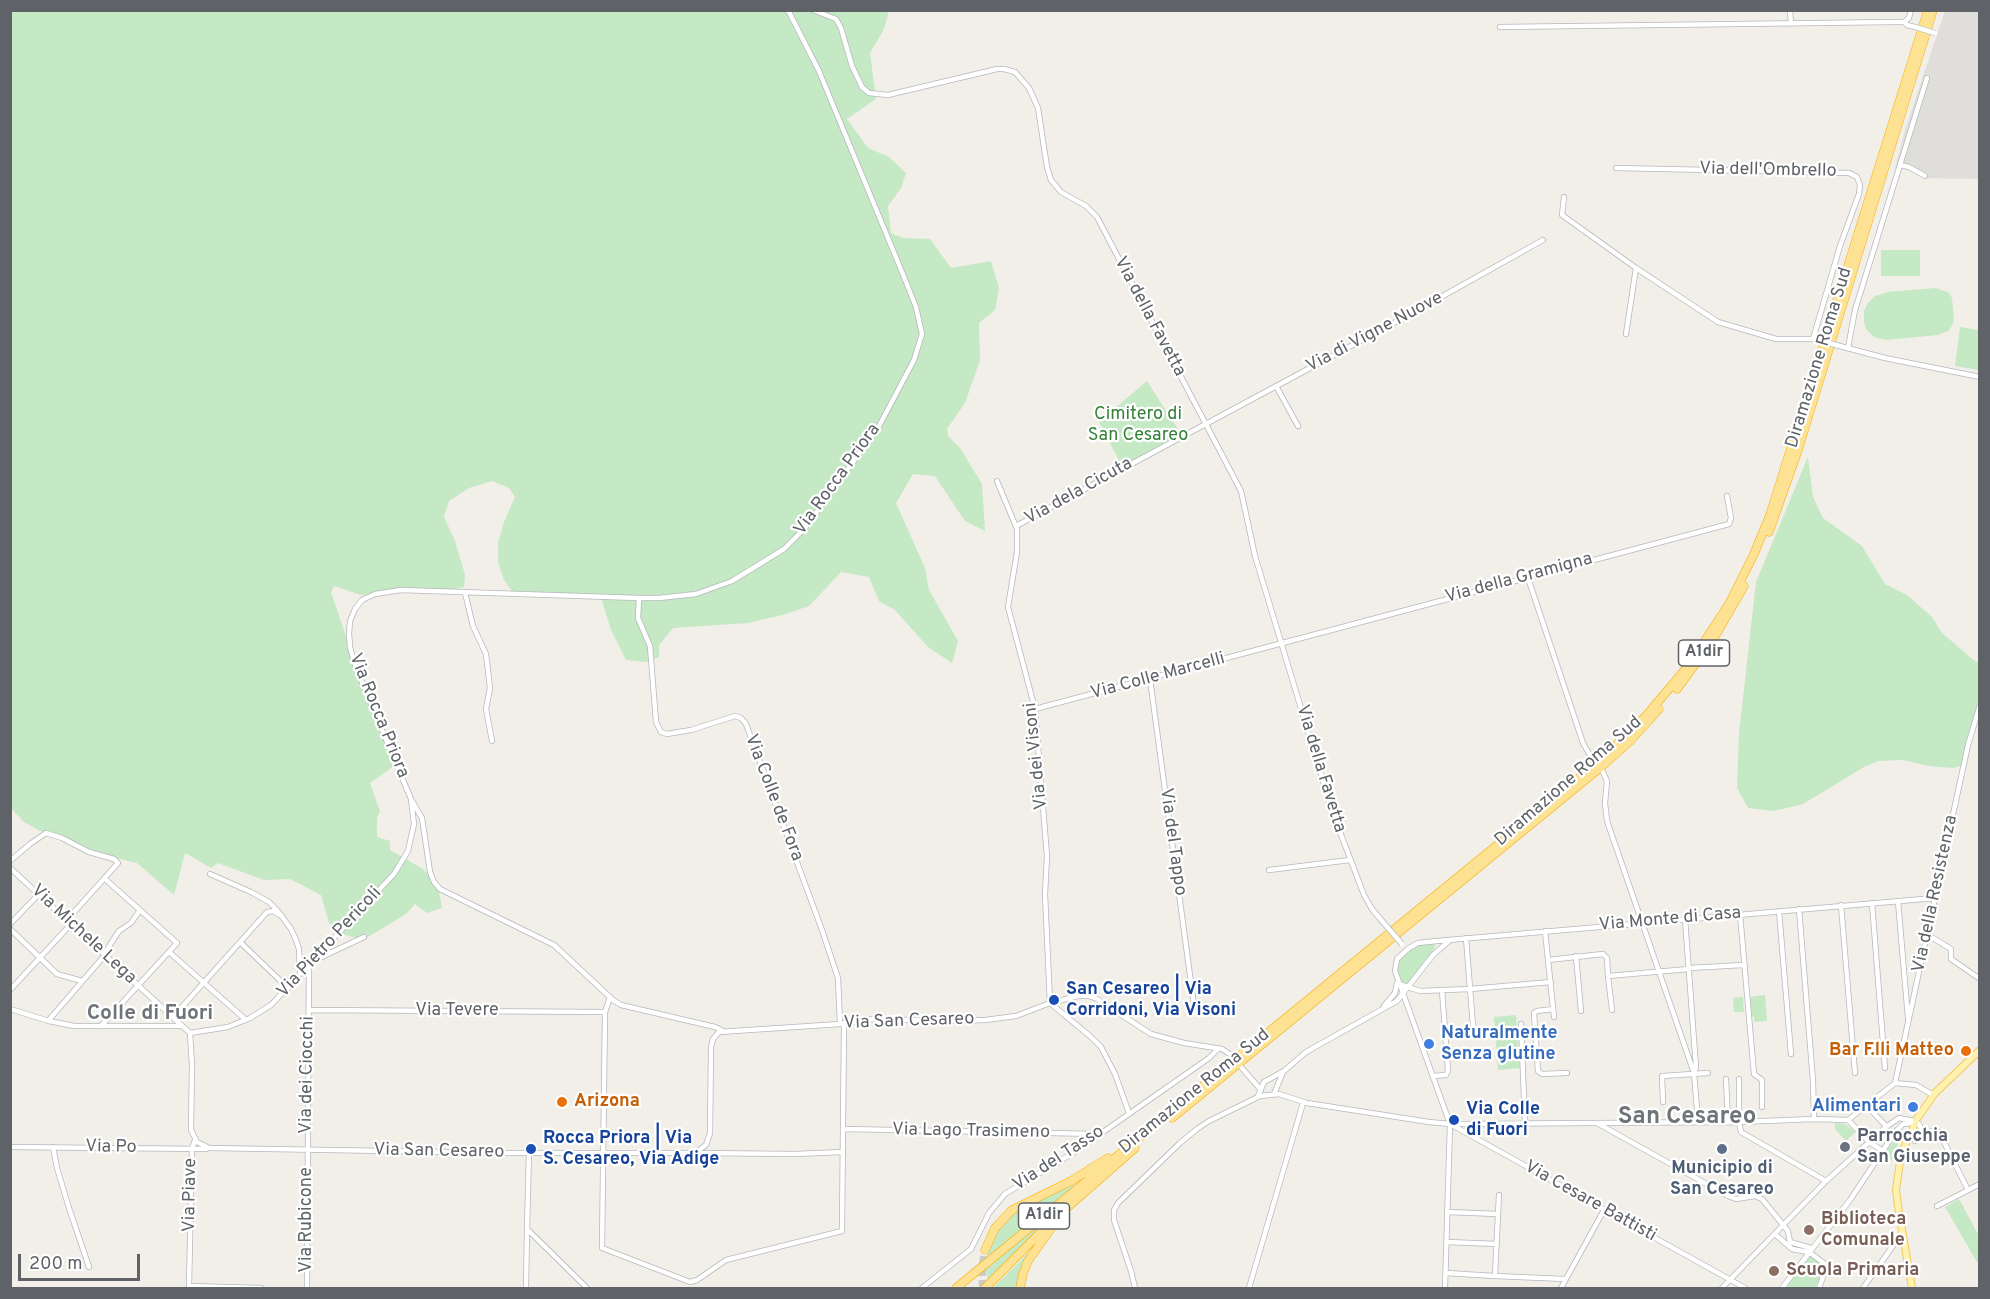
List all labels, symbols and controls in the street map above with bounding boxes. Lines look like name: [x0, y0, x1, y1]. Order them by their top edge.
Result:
street label: Via dell'Ombrello: [1699, 159, 1837, 183]
street label: Via della Favetta: [1108, 254, 1190, 380]
street label: Diramazione Roma Sud: [1782, 265, 1858, 451]
street label: Via di Vigne Nuove: [1303, 288, 1447, 378]
park label: Cimitero di San Cesareo: [1088, 404, 1188, 446]
street label: Via Rocca Priora: [790, 420, 886, 540]
street label: Via dela Cicuta: [1022, 454, 1136, 530]
street label: Via della Gramigna: [1443, 549, 1595, 609]
road number: A1dir: [1678, 640, 1730, 666]
street label: Via Colle Marcelli: [1088, 649, 1228, 705]
street label: Via Rocca Priora: [343, 651, 413, 781]
street label: Via dei Visoni: [1021, 701, 1053, 811]
street label: Via della Favetta: [1290, 703, 1350, 835]
street label: Diramazione Roma Sud: [1491, 712, 1647, 852]
street label: Via Colle de Fora: [739, 732, 807, 864]
street label: Via del Tappo: [1154, 787, 1190, 897]
street label: Via della Resistenza: [1909, 813, 1963, 975]
street label: Via Michele Lega: [26, 881, 140, 989]
street label: Via Pietro Pericoli: [273, 883, 387, 1003]
street label: Via Monte di Casa: [1598, 903, 1742, 937]
place label: San Cesareo | Via Corridoni, Via Visoni: [1066, 979, 1236, 1022]
marker: San Cesareo | Via Corridoni, Via Visoni: [1047, 993, 1061, 1007]
street label: Via Tevere: [415, 1000, 499, 1022]
district label: Colle di Fuori: [87, 1002, 213, 1028]
street label: Via San Cesareo: [843, 1009, 975, 1035]
street label: Via dei Ciocchi: [296, 1016, 320, 1134]
place label: Naturalmente Senza glutine: [1441, 1023, 1558, 1066]
street label: Diramazione Roma Sud: [1115, 1025, 1275, 1159]
marker: Naturalmente Senza glutine: [1422, 1037, 1436, 1051]
place label: Bar F.lli Matteo: [1829, 1040, 1954, 1062]
marker: Bar F.lli Matteo: [1959, 1044, 1973, 1058]
place label: Arizona: [574, 1091, 640, 1113]
marker: Arizona: [555, 1095, 569, 1109]
place label: Alimentari: [1812, 1096, 1901, 1118]
place label: Via Colle di Fuori: [1466, 1099, 1540, 1142]
marker: Alimentari: [1906, 1100, 1920, 1114]
district label: San Cesareo: [1618, 1104, 1756, 1132]
marker: Via Colle di Fuori: [1447, 1113, 1461, 1127]
street label: Via Lago Trasimeno: [892, 1120, 1050, 1144]
street label: Via del Tasso: [1009, 1122, 1109, 1196]
place label: Parrocchia San Giuseppe: [1857, 1126, 1971, 1168]
place label: Rocca Priora | Via S. Cesareo, Via Adige: [543, 1128, 719, 1170]
street label: Via Po: [85, 1137, 137, 1159]
street label: Via San Cesareo: [373, 1140, 505, 1164]
marker: Parrocchia San Giuseppe: [1838, 1140, 1852, 1154]
marker: Rocca Priora | Via S. Cesareo, Via Adige: [524, 1142, 538, 1156]
marker: Municipio di San Cesareo: [1715, 1142, 1729, 1156]
street label: Via Cesare Battisti: [1520, 1157, 1660, 1247]
street label: Via Piave: [180, 1158, 202, 1232]
place label: Municipio di San Cesareo: [1670, 1158, 1774, 1200]
street label: Via Rubicone: [296, 1167, 318, 1273]
road number: A1dir: [1018, 1203, 1070, 1229]
place label: Biblioteca Comunale: [1821, 1209, 1906, 1252]
marker: Biblioteca Comunale: [1802, 1223, 1816, 1237]
scale bar: [21, 1242, 142, 1280]
text: 200 m: [29, 1253, 82, 1276]
place label: Scuola Primaria: [1786, 1260, 1919, 1282]
marker: Scuola Primaria: [1767, 1264, 1781, 1278]

